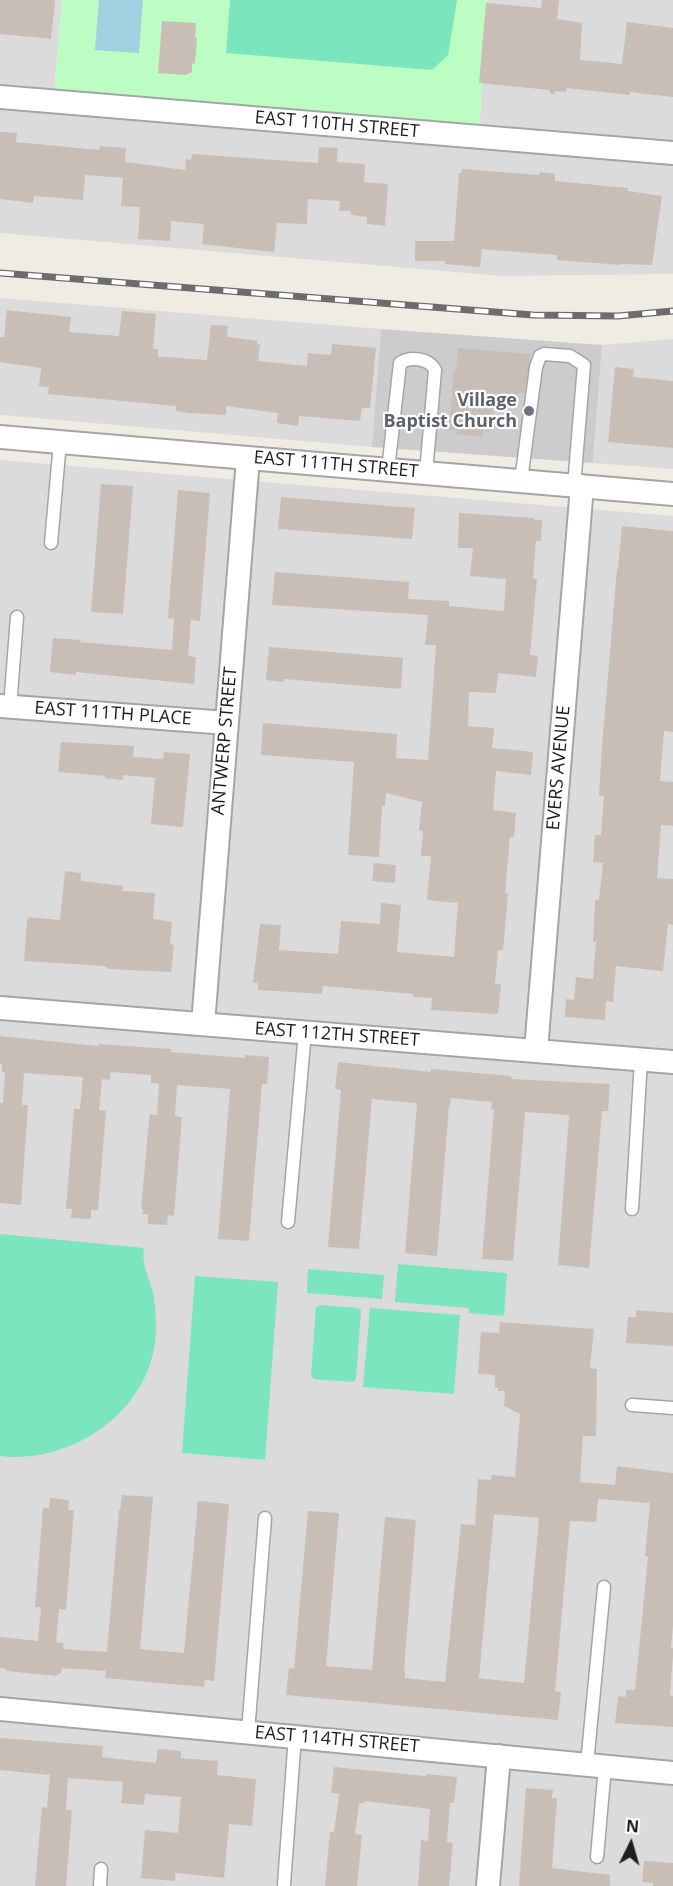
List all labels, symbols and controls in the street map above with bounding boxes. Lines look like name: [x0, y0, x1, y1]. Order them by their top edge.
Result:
street label: EAST 110TH STREET: [254, 107, 420, 143]
place label: Village Baptist Church: [384, 390, 517, 432]
marker: Village Baptist Church: [522, 404, 536, 418]
street label: EAST 111TH STREET: [253, 447, 419, 483]
street label: ANTWERP STREET: [208, 666, 242, 816]
street label: EAST 111TH PLACE: [34, 698, 192, 730]
street label: EVERS AVENUE: [543, 705, 575, 831]
street label: EAST 112TH STREET: [254, 1018, 420, 1052]
street label: EAST 114TH STREET: [254, 1722, 420, 1758]
north arrow: [601, 1814, 661, 1874]
text: N: [625, 1815, 640, 1838]

